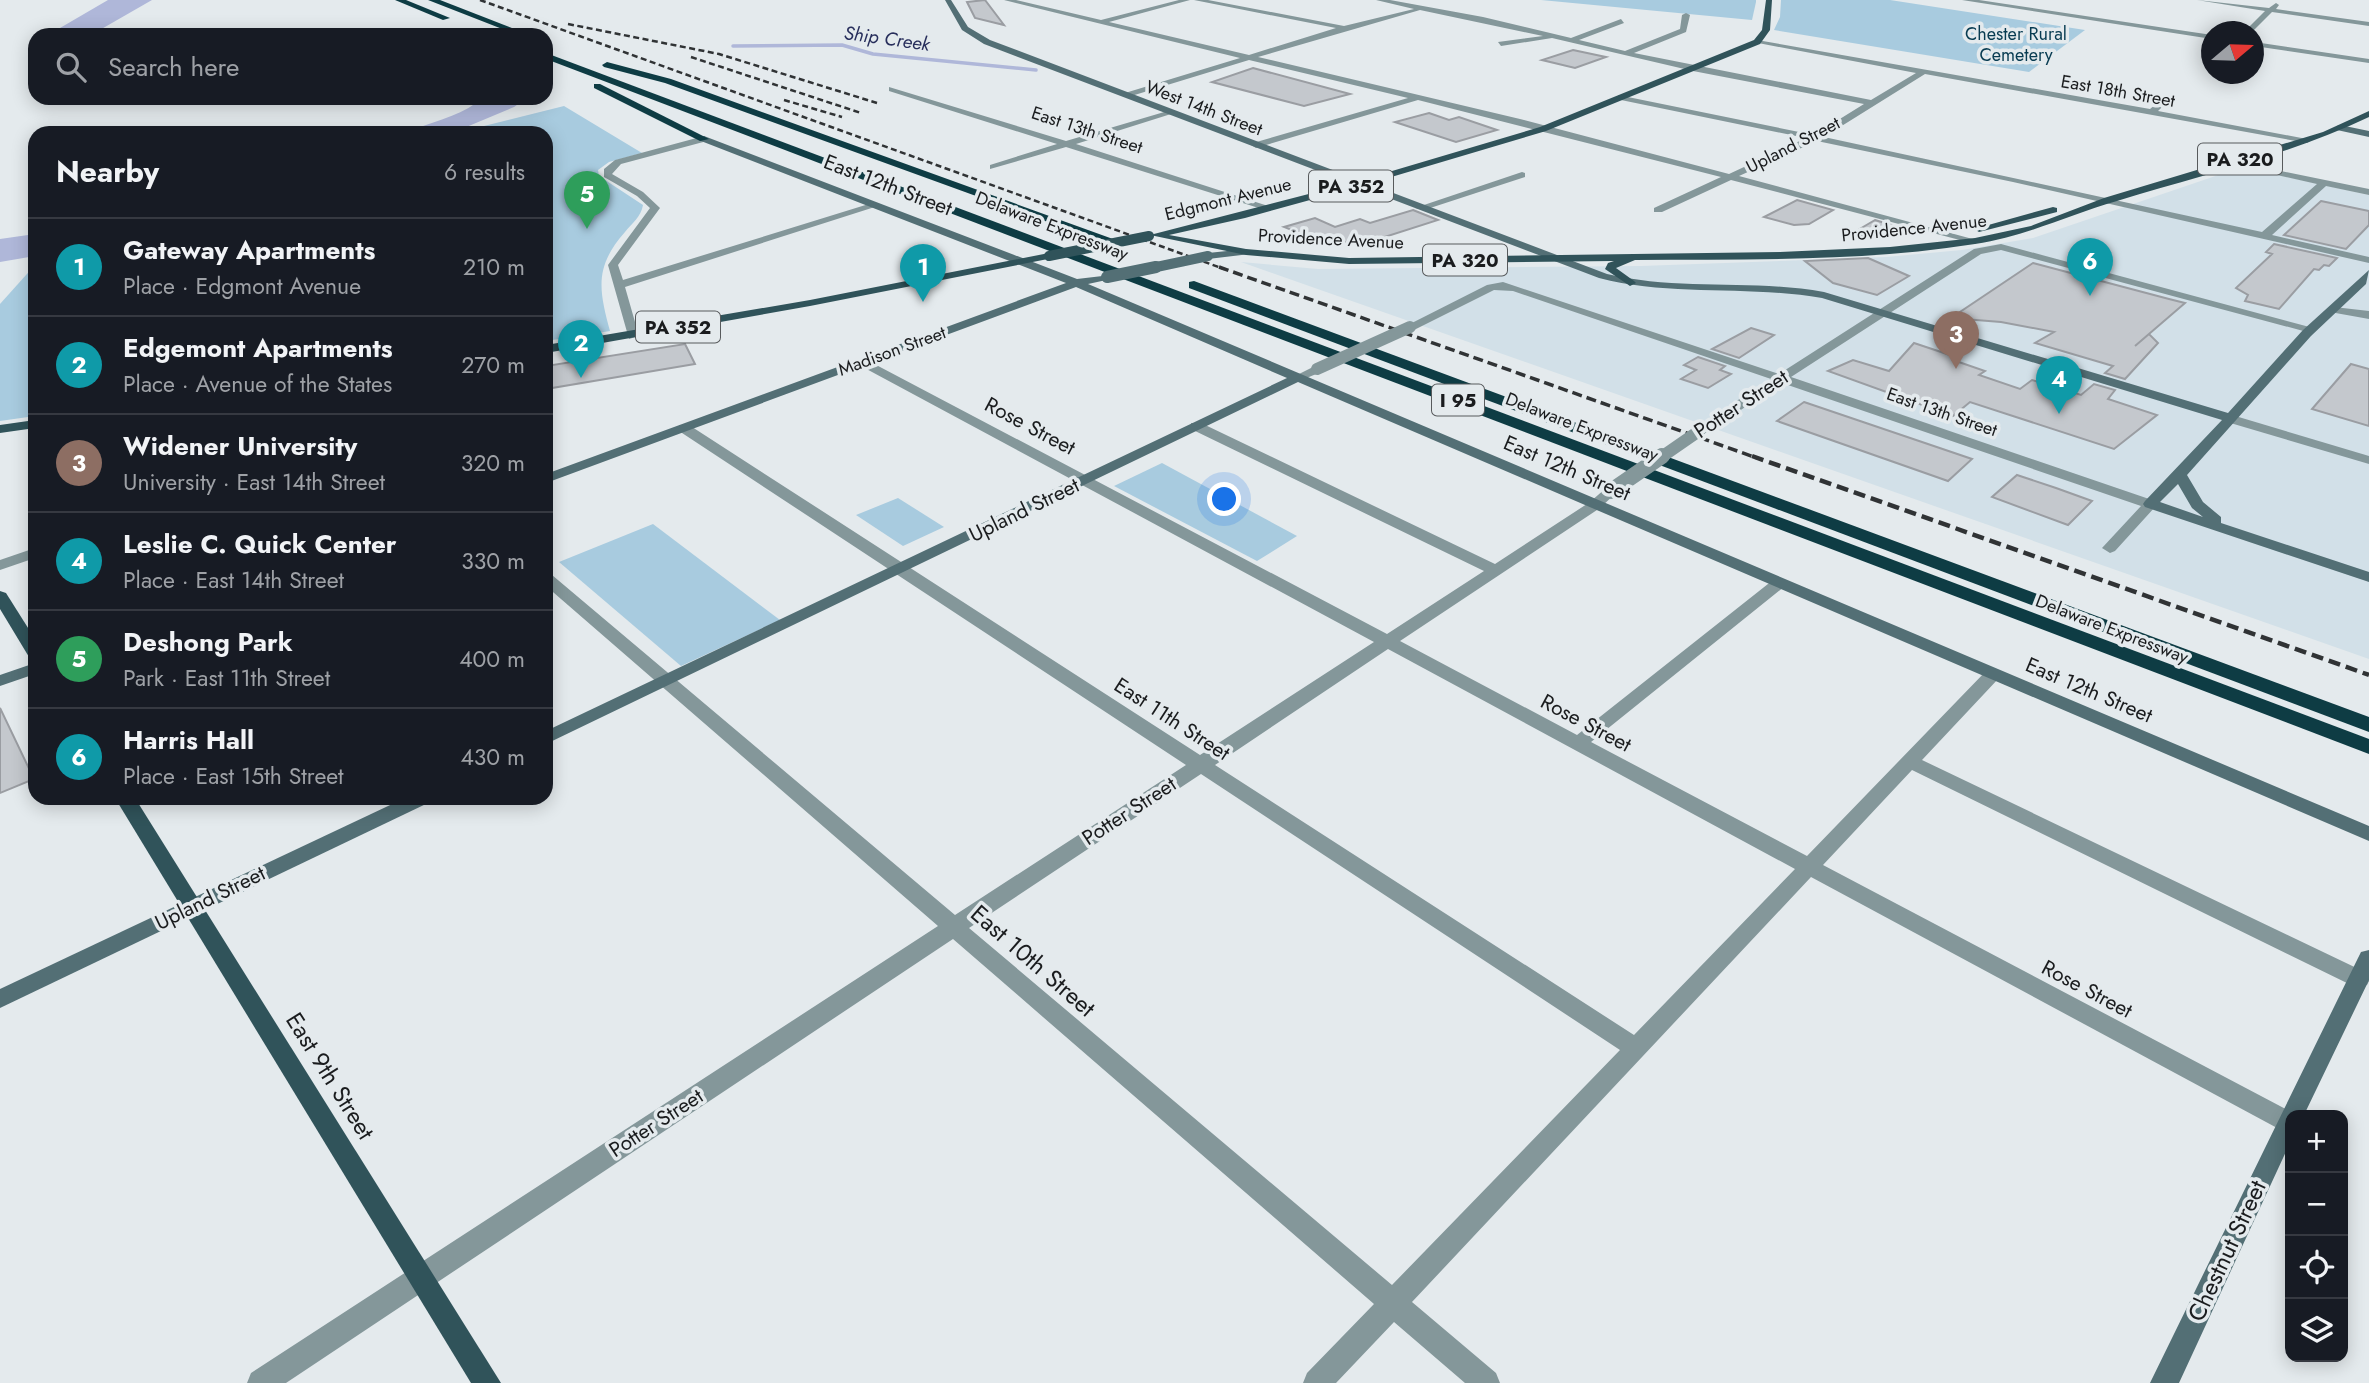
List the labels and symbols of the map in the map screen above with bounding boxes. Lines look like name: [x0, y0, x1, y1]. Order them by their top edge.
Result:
water label: Ship Creek: [842, 19, 933, 58]
park label: Chester Rural Cemetery: [1965, 21, 2067, 68]
north arrow: [2201, 21, 2264, 84]
street label: East 18th Street: [2059, 68, 2178, 114]
street label: West 14th Street: [1142, 74, 1267, 142]
street label: East 13th Street: [1028, 100, 1147, 160]
street label: Upland Street: [1741, 110, 1845, 180]
road number: PA 320: [2198, 144, 2282, 174]
street label: East 12th Street: [819, 147, 957, 223]
road number: PA 352: [1309, 170, 1393, 202]
pin: 5: [564, 171, 610, 229]
street label: Edgmont Avenue: [1162, 171, 1294, 227]
street label: Delaware Expressway: [972, 185, 1132, 267]
street label: Providence Avenue: [1840, 207, 1988, 249]
street label: Providence Avenue: [1257, 222, 1405, 256]
pin: 6: [2067, 238, 2113, 296]
pin: 1: [900, 244, 946, 302]
road number: PA 320: [1423, 244, 1507, 276]
pin: 3: [1933, 311, 1979, 369]
road number: PA 352: [636, 312, 720, 342]
street label: Madison Street: [834, 319, 950, 383]
pin: 2: [558, 320, 604, 378]
pin: 4: [2036, 356, 2082, 414]
street label: Potter Street: [1688, 362, 1794, 446]
street label: East 13th Street: [1883, 381, 2002, 443]
road number: I 95: [1432, 384, 1484, 416]
street label: Delaware Expressway: [1502, 386, 1662, 468]
street label: Rose Street: [979, 390, 1081, 462]
street label: East 12th Street: [1499, 428, 1635, 508]
street label: Upland Street: [964, 470, 1084, 550]
your location: [1207, 482, 1241, 516]
street label: Delaware Expressway: [2032, 588, 2192, 670]
street label: East 12th Street: [2021, 650, 2157, 730]
street label: East 11th Street: [1108, 670, 1236, 768]
street label: Rose Street: [1535, 687, 1637, 759]
street label: Potter Street: [1076, 769, 1182, 853]
street label: Upland Street: [150, 858, 270, 938]
street label: East 10th Street: [963, 896, 1104, 1025]
street label: Rose Street: [2036, 953, 2138, 1025]
street label: East 9th Street: [277, 1005, 384, 1146]
street label: Potter Street: [603, 1081, 709, 1165]
street label: Chestnut Street: [2179, 1174, 2275, 1327]

